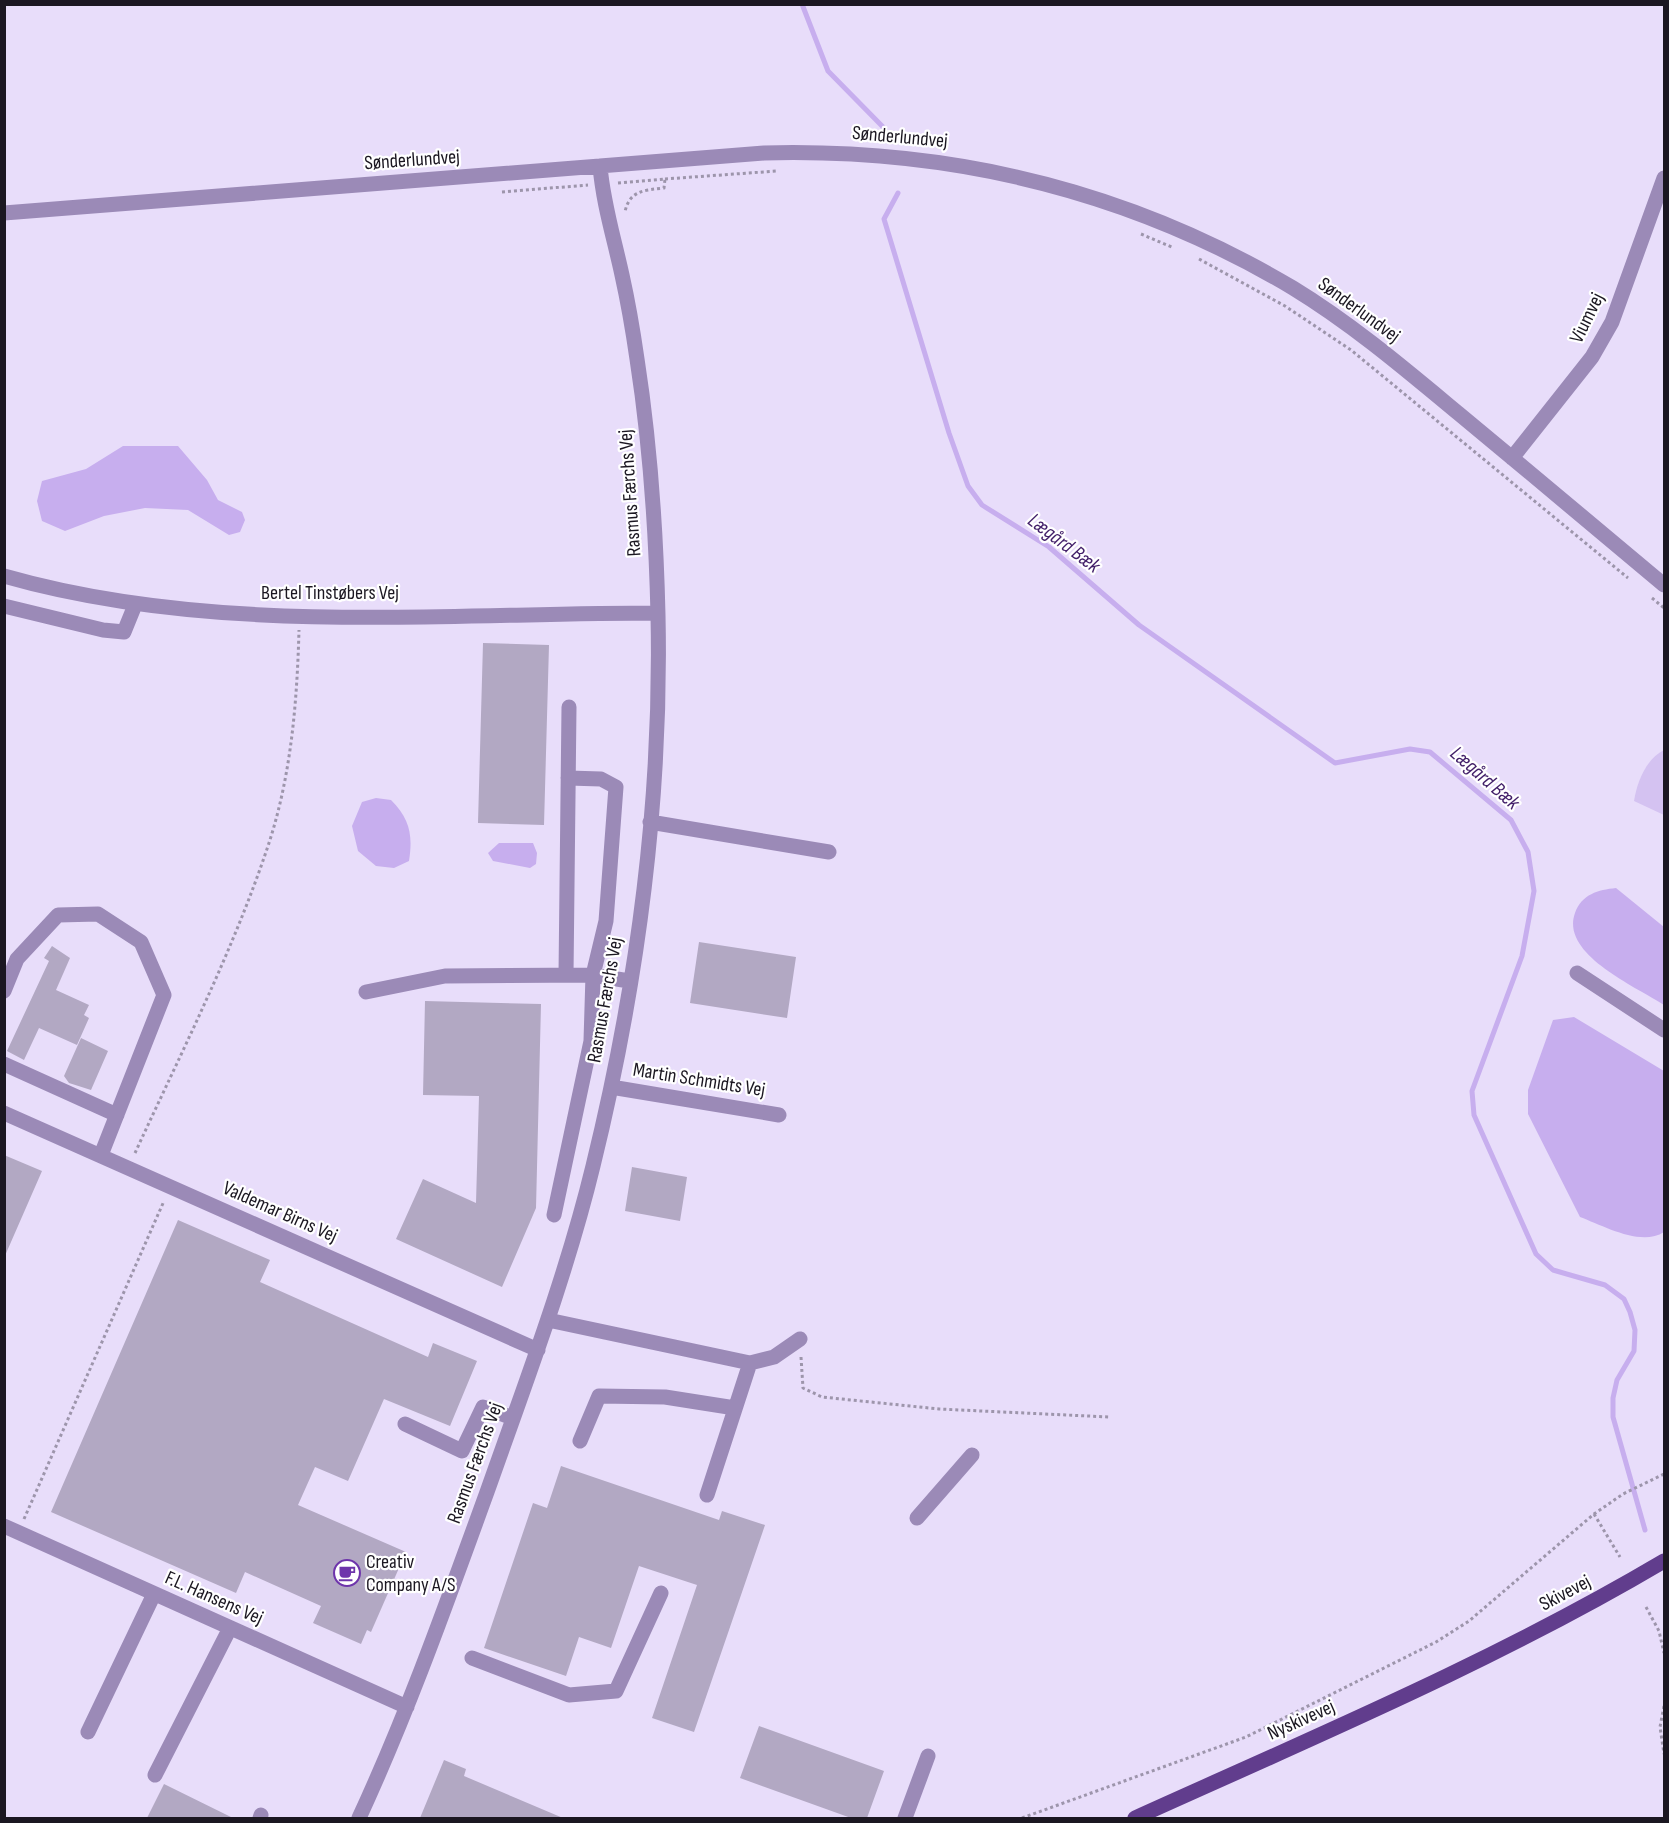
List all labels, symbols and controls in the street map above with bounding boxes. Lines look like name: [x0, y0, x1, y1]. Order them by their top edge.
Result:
street label: Sønderlundvej: [851, 121, 949, 153]
street label: Sønderlundvej: [363, 145, 461, 175]
street label: Sønderlundvej: [1313, 272, 1405, 348]
street label: Viumvej: [1565, 289, 1609, 347]
street label: Rasmus Færchs Vej: [614, 429, 646, 557]
water label: Lægård Bæk: [1023, 508, 1106, 579]
street label: Bertel Tinstøbers Vej: [261, 581, 399, 605]
water label: Lægård Bæk: [1445, 741, 1526, 816]
street label: Rasmus Færchs Vej: [582, 935, 628, 1065]
street label: Martin Schmidts Vej: [631, 1058, 767, 1102]
street label: Valdemar Birns Vej: [219, 1176, 341, 1248]
street label: Rasmus Færchs Vej: [442, 1399, 508, 1527]
place label: Creativ Company A/S: [366, 1550, 456, 1597]
cafe icon: Creativ Company A/S: [332, 1558, 362, 1588]
street label: F.L. Hansens Vej: [161, 1566, 267, 1630]
street label: Skivevej: [1535, 1570, 1595, 1616]
street label: Nyskivevej: [1264, 1695, 1338, 1745]

